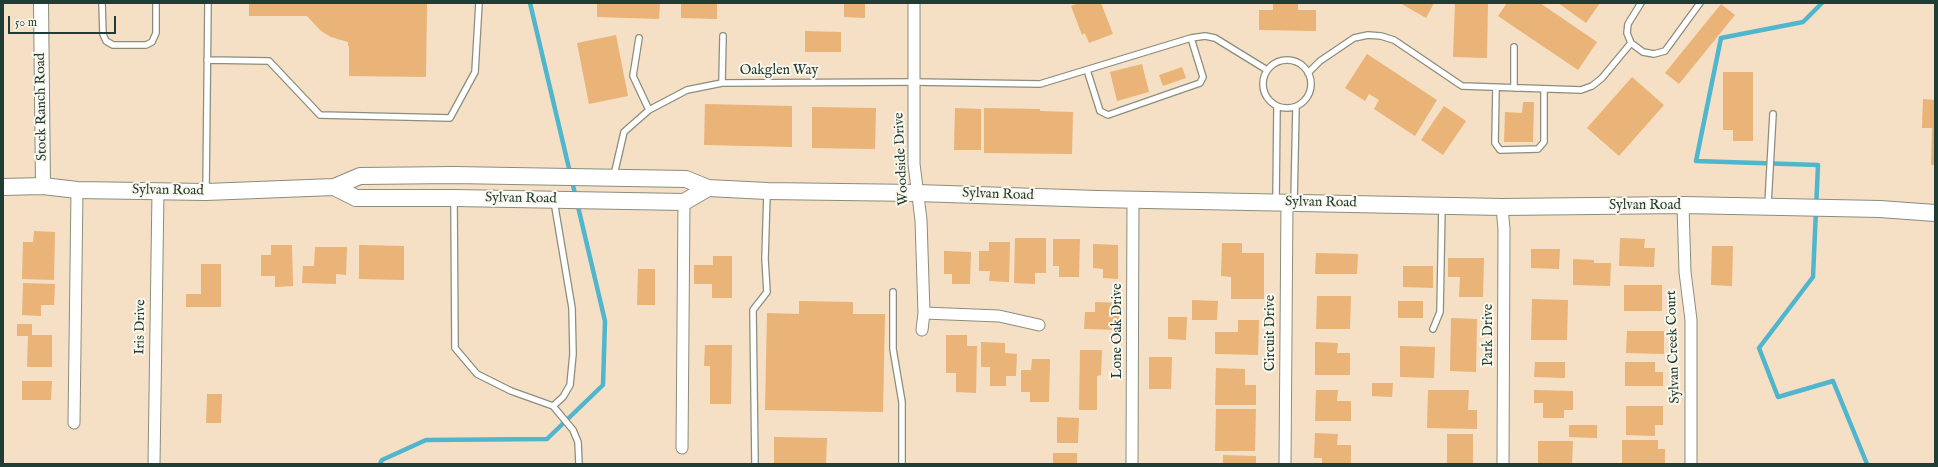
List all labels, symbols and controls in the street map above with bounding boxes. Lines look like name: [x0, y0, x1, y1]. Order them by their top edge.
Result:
scale bar: [10, 8, 118, 34]
text: 50 m: [15, 15, 37, 30]
street label: Stock Ranch Road: [33, 53, 51, 161]
street label: Oakglen Way: [740, 63, 818, 79]
street label: Woodside Drive: [891, 112, 913, 206]
street label: Sylvan Road: [132, 182, 204, 200]
street label: Sylvan Road: [962, 185, 1034, 205]
street label: Sylvan Road: [485, 190, 557, 208]
street label: Sylvan Road: [1285, 194, 1357, 212]
street label: Sylvan Road: [1609, 198, 1681, 214]
street label: Lone Oak Drive: [1110, 283, 1126, 379]
street label: Sylvan Creek Court: [1664, 290, 1684, 404]
street label: Circuit Drive: [1263, 295, 1279, 371]
street label: Iris Drive: [132, 299, 150, 355]
street label: Park Drive: [1481, 304, 1497, 366]

